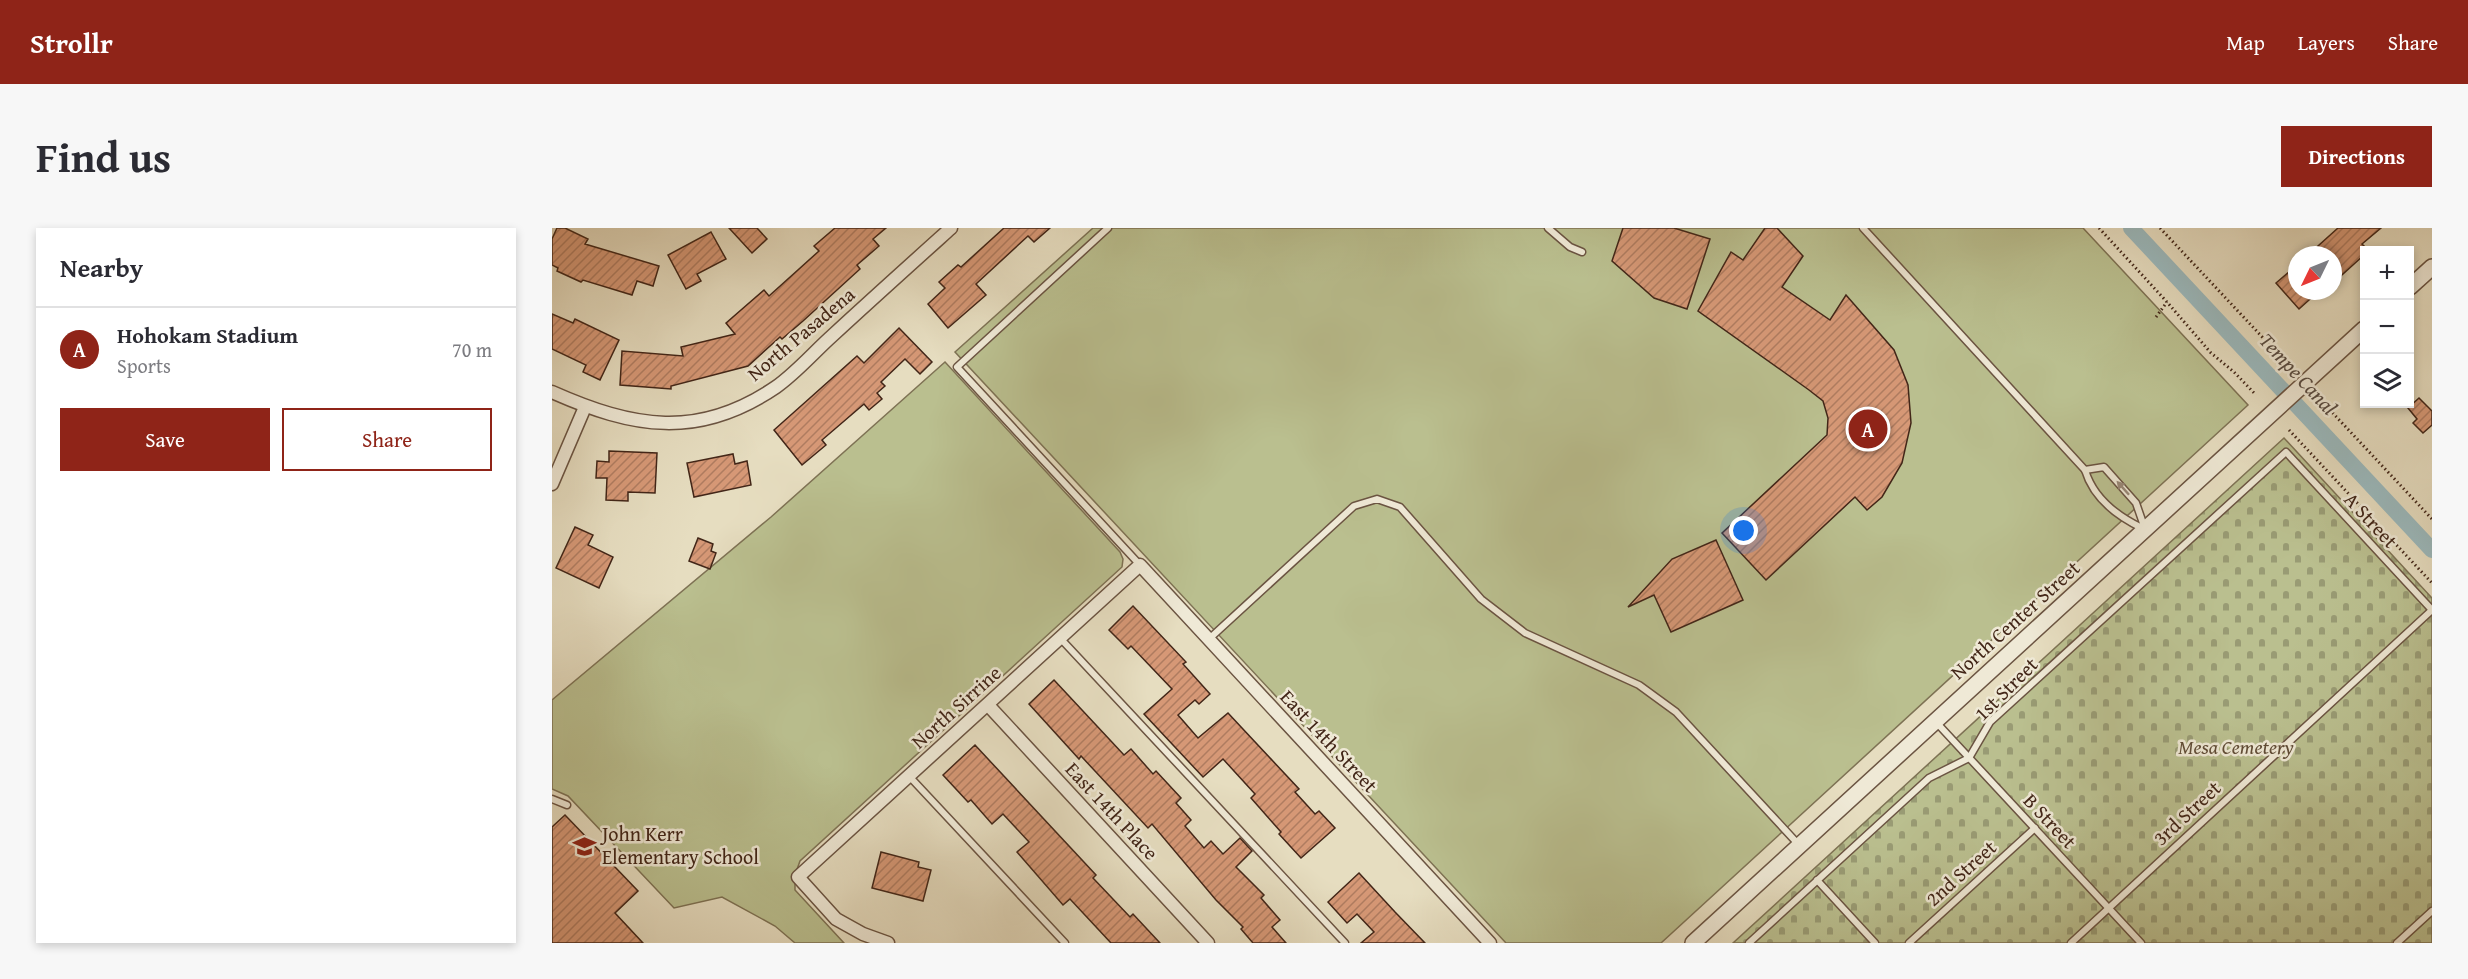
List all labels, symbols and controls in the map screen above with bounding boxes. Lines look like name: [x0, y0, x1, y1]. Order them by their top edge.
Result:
text: Strollr: [30, 22, 113, 63]
text: Map: [2226, 27, 2265, 58]
text: Layers: [2298, 27, 2355, 58]
text: Share: [2388, 27, 2438, 58]
text: Find us: [36, 126, 171, 187]
button: Directions: [2281, 126, 2432, 187]
north arrow: [2288, 246, 2342, 300]
map controls: [2360, 246, 2414, 408]
button: +: [2360, 246, 2414, 300]
text: Nearby: [60, 248, 143, 287]
street label: North Pasadena: [741, 280, 861, 387]
button: −: [2360, 300, 2414, 354]
text: Hohokam Stadium: [117, 319, 298, 351]
water label: Tempe Canal: [2252, 326, 2345, 422]
text: A: [73, 335, 86, 364]
text: 70 m: [452, 335, 492, 364]
text: Sports: [117, 351, 171, 380]
button: layers: [2360, 354, 2414, 408]
pin: A: [1848, 406, 1888, 452]
button: Save: [60, 408, 270, 471]
button: Share: [282, 408, 492, 471]
one-way arrow: [2117, 481, 2130, 496]
street label: A Street: [2338, 485, 2405, 554]
your location: [1729, 516, 1758, 545]
street label: North Center Street: [1944, 554, 2086, 686]
street label: 1st Street: [1967, 650, 2044, 727]
street label: North Sirrine: [904, 658, 1007, 755]
street label: East 14th Street: [1274, 683, 1385, 799]
park label: Mesa Cemetery: [2178, 732, 2294, 761]
street label: East 14th Place: [1059, 755, 1166, 866]
street label: 3rd Street: [2146, 774, 2227, 852]
street label: B Street: [2017, 787, 2084, 855]
place label: John Kerr Elementary School: [599, 819, 759, 871]
school or university icon: John Kerr Elementary School: [571, 833, 597, 859]
street label: 2nd Street: [1919, 833, 2003, 912]

